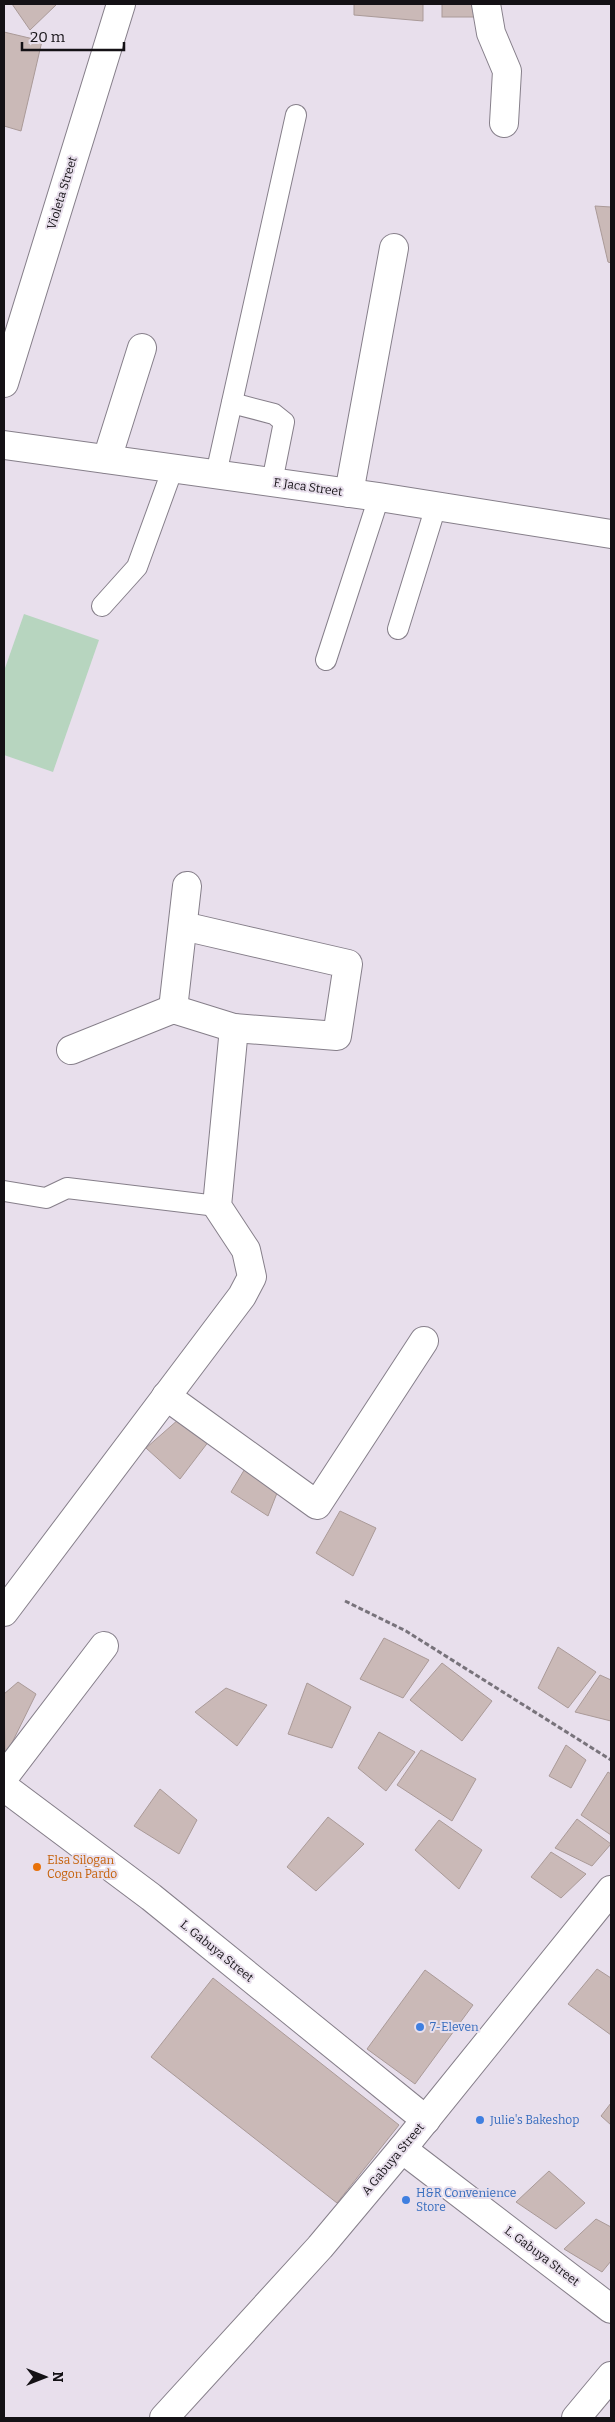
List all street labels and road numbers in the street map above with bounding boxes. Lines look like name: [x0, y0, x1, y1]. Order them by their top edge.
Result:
street label: Violeta Street: [44, 154, 80, 231]
street label: F. Jaca Street: [273, 475, 344, 499]
street label: L. Gabuya Street: [178, 1917, 257, 1985]
street label: A Gabuya Street: [359, 2120, 427, 2198]
street label: L. Gabuya Street: [502, 2223, 583, 2289]

